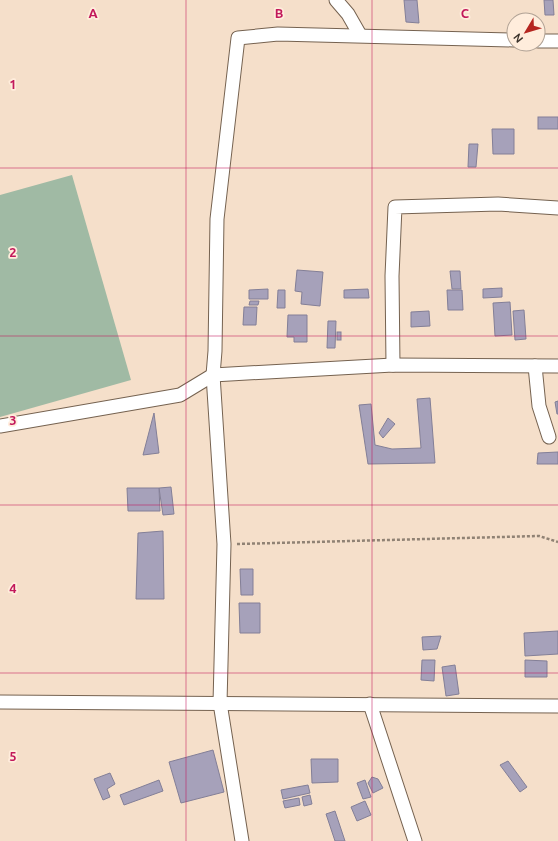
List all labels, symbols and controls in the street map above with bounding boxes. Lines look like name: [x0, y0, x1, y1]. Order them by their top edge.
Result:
text: A: [88, 6, 98, 20]
text: B: [275, 6, 284, 20]
text: C: [461, 6, 470, 20]
north arrow: [506, 12, 546, 52]
text: N: [511, 31, 525, 45]
text: 1: [9, 77, 17, 91]
text: 2: [9, 245, 17, 259]
text: 3: [9, 413, 17, 427]
text: 4: [9, 581, 17, 595]
text: 5: [9, 749, 17, 763]

